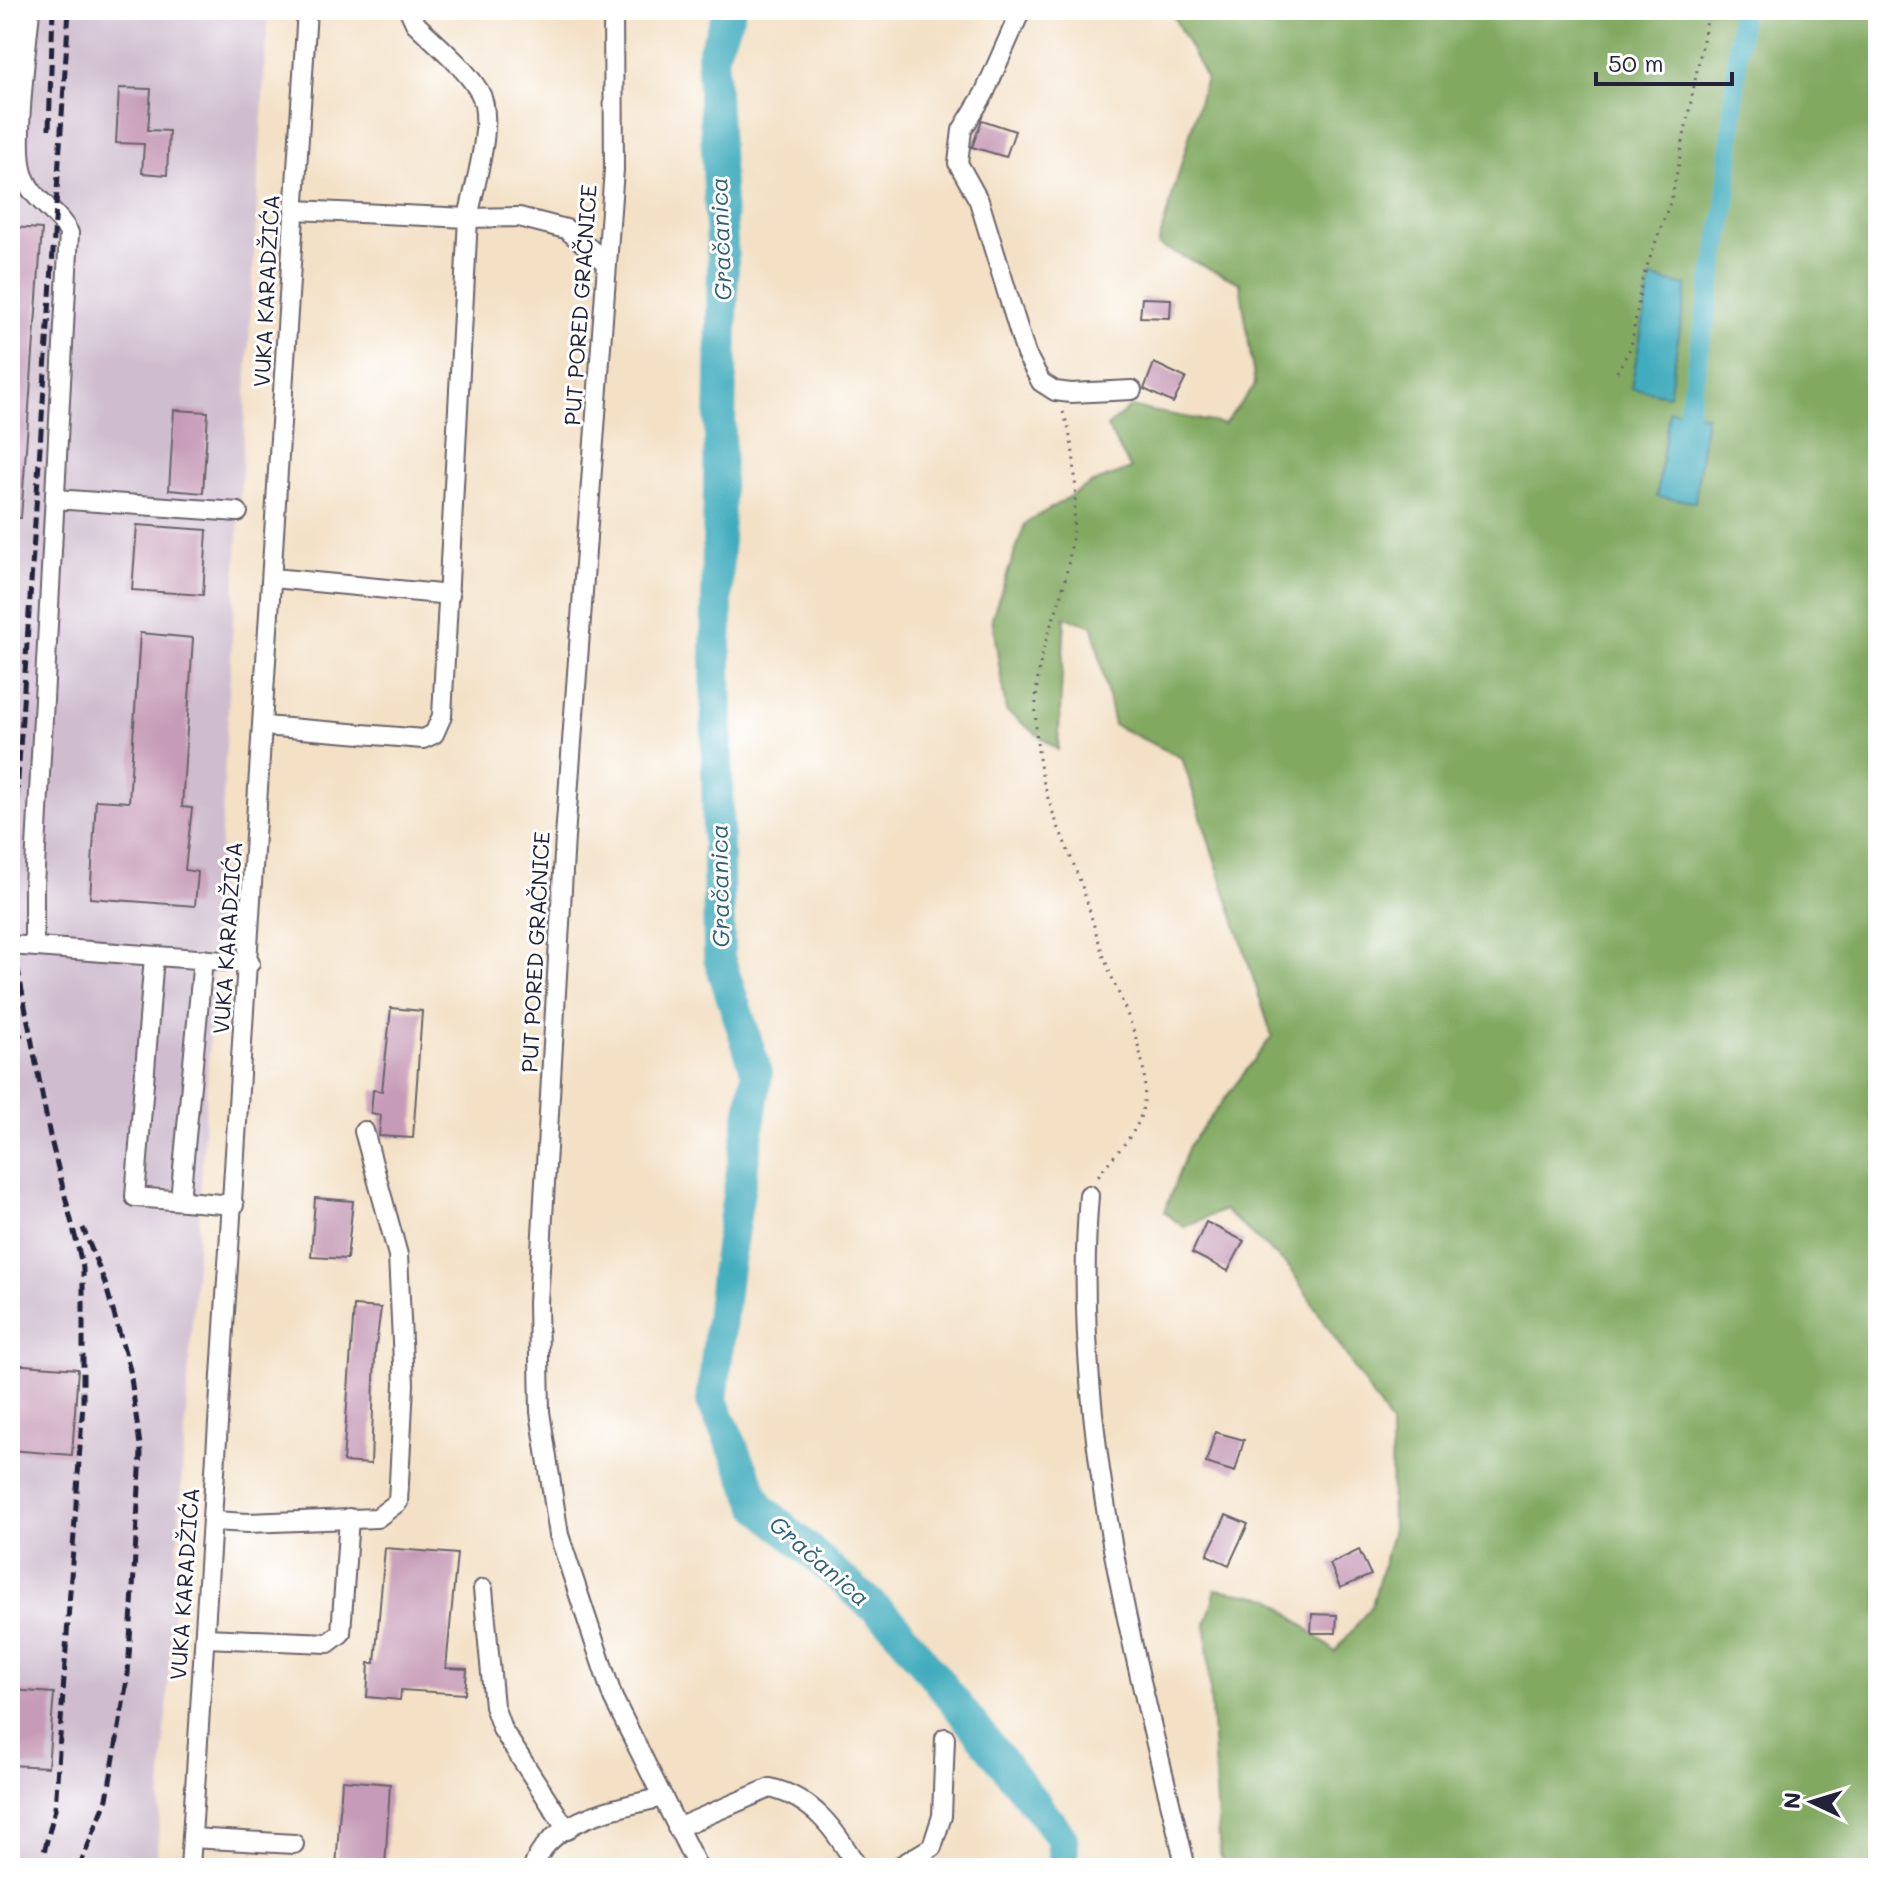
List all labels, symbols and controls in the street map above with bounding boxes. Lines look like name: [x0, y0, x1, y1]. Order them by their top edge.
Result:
scale bar: [1596, 36, 1732, 86]
text: 50 m: [1608, 47, 1664, 78]
water label: Gračanica: [702, 177, 738, 301]
street label: PUT PORED GRAČNICE: [557, 184, 603, 426]
street label: VUKA KARADŽIĆA: [246, 194, 286, 388]
water label: Gračanica: [702, 824, 736, 948]
street label: PUT PORED GRAČNICE: [514, 831, 556, 1073]
street label: VUKA KARADŽIĆA: [206, 841, 248, 1035]
street label: VUKA KARADŽIĆA: [163, 1487, 205, 1681]
water label: Gračanica: [763, 1508, 877, 1612]
north arrow: [1772, 1762, 1852, 1842]
text: N: [1777, 1791, 1807, 1810]

